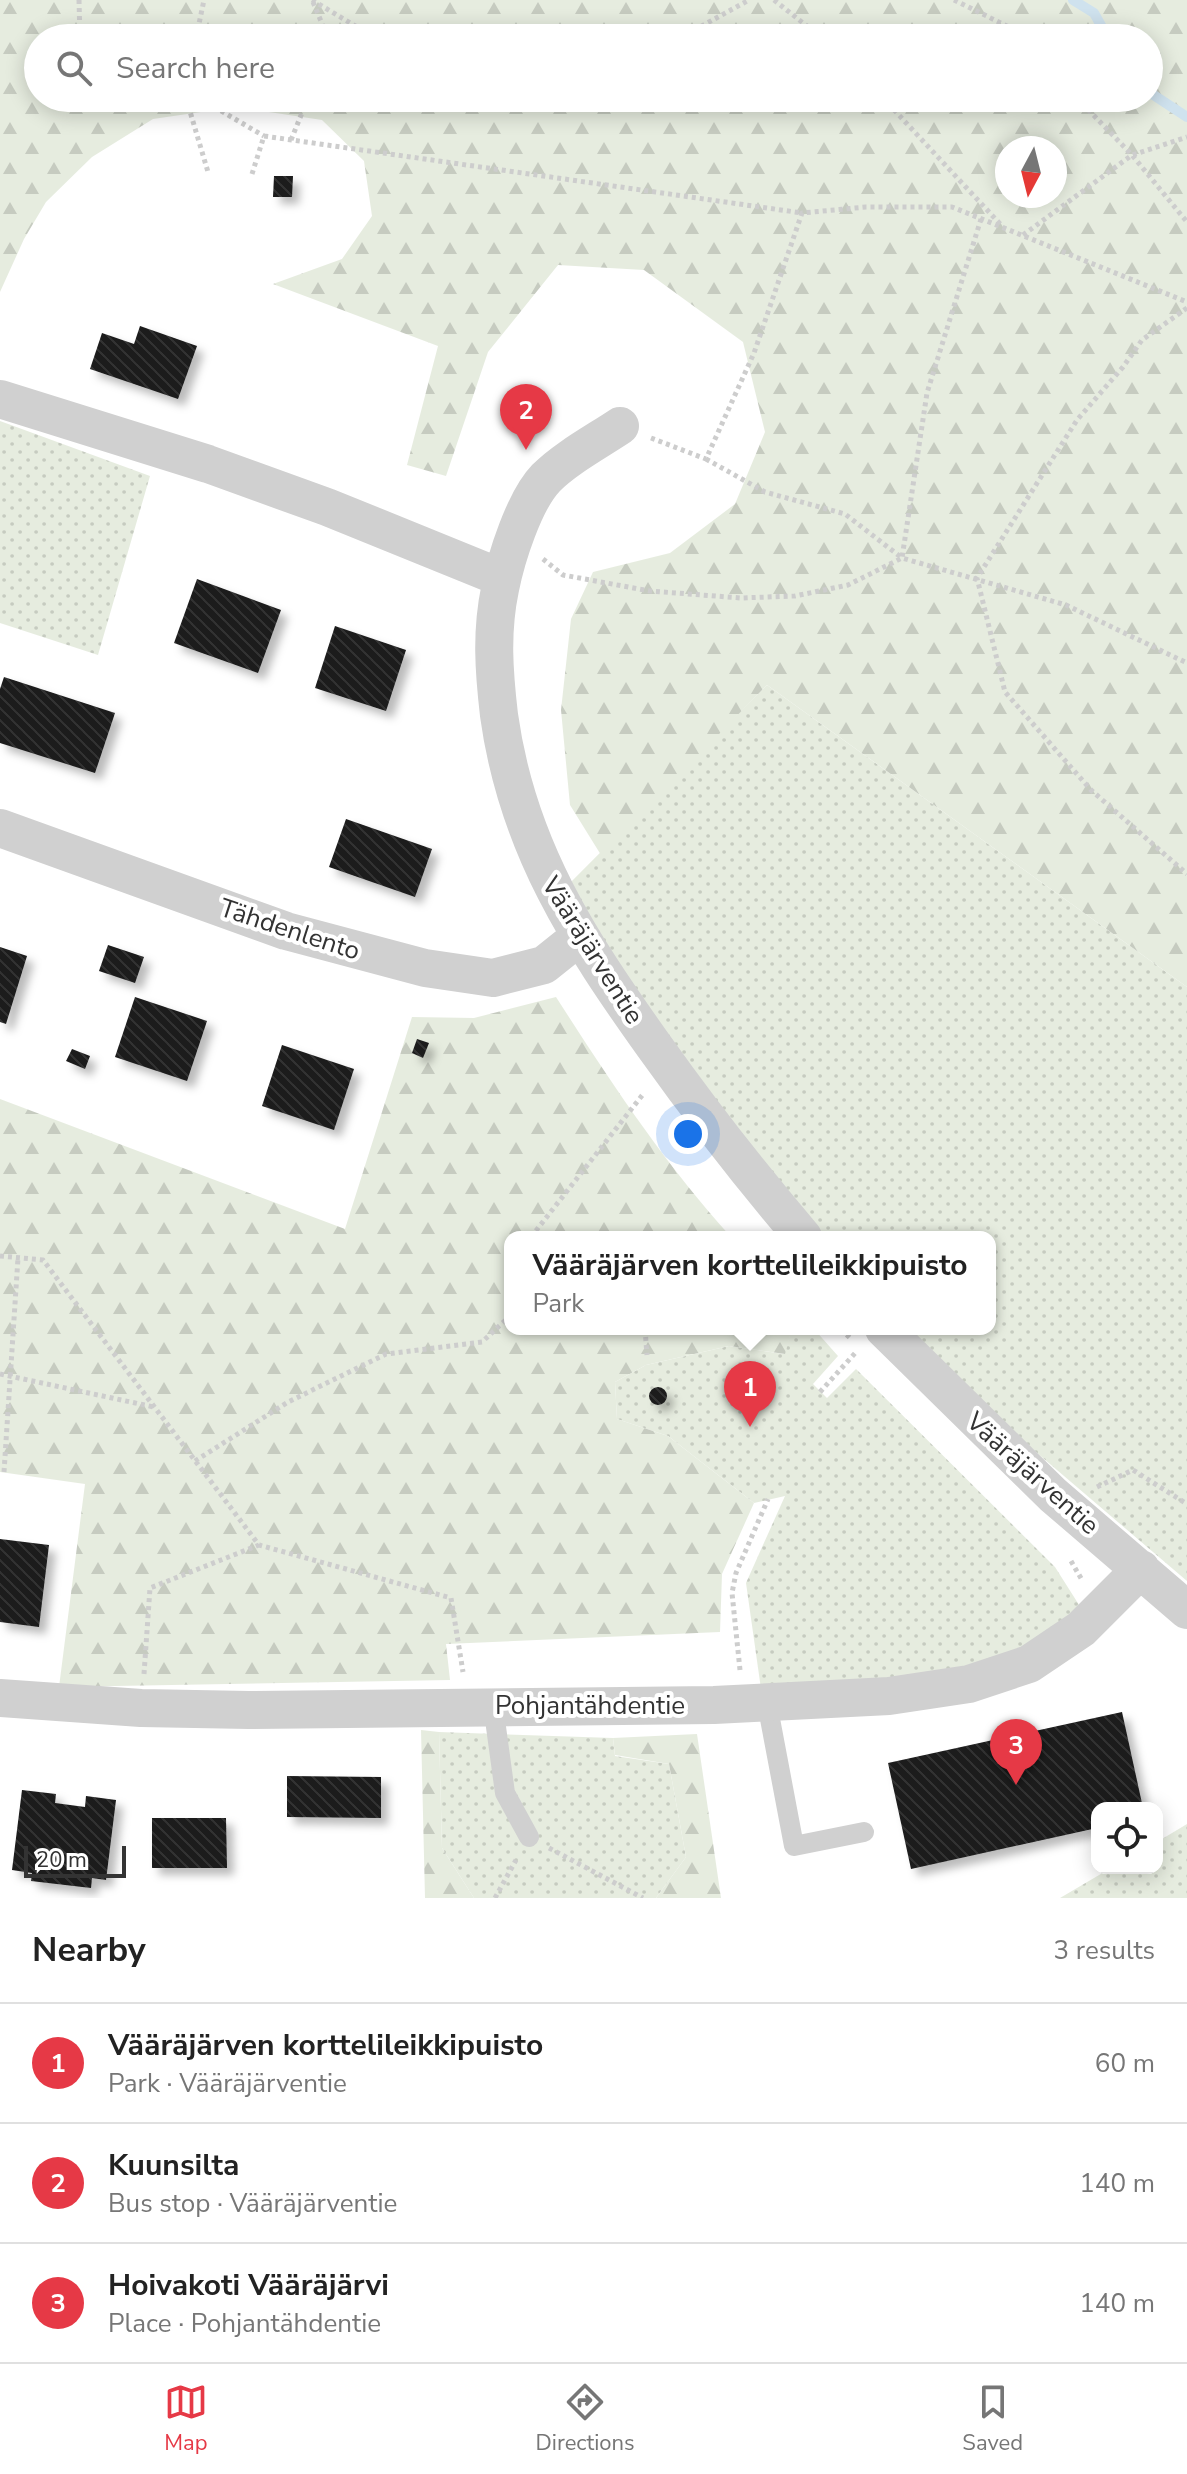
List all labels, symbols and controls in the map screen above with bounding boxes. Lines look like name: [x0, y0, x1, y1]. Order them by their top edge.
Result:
search box: [24, 24, 1163, 112]
icon: search: [52, 46, 96, 90]
text: Search here: [116, 48, 275, 89]
north arrow: [995, 136, 1067, 208]
pin: 2: [500, 384, 552, 450]
street label: Vääräjärventie: [533, 869, 652, 1031]
street label: Tähdenlento: [215, 890, 364, 969]
your location: [668, 1114, 708, 1154]
popup: [504, 1231, 996, 1335]
text: Vääräjärven korttelileikkipuisto: [532, 1245, 968, 1286]
text: Park: [532, 1286, 584, 1321]
pin: 1: [724, 1361, 776, 1427]
street label: Vääräjärventie: [958, 1404, 1107, 1542]
street label: Pohjantähdentie: [495, 1688, 685, 1723]
pin: 3: [990, 1719, 1042, 1785]
map controls: [1091, 1802, 1163, 1874]
button: locate: [1091, 1802, 1163, 1874]
scale bar: [24, 1842, 126, 1878]
text: 20 m: [36, 1845, 87, 1875]
text: Nearby: [32, 1927, 146, 1973]
text: 3 results: [1054, 1933, 1155, 1968]
text: Vääräjärven korttelileikkipuisto: [108, 2025, 543, 2066]
text: 1: [50, 2046, 66, 2081]
text: 60 m: [1095, 2046, 1155, 2081]
text: Park · Vääräjärventie: [108, 2066, 347, 2101]
text: Kuunsilta: [108, 2145, 239, 2186]
text: 2: [50, 2166, 66, 2201]
text: 140 m: [1079, 2166, 1155, 2201]
text: Bus stop · Vääräjärventie: [108, 2186, 397, 2221]
text: Hoivakoti Vääräjärvi: [108, 2265, 389, 2306]
text: 3: [50, 2286, 66, 2321]
text: 140 m: [1079, 2286, 1155, 2321]
text: Place · Pohjantähdentie: [108, 2306, 381, 2341]
tab: Map: [164, 2380, 208, 2458]
tab: Directions: [536, 2380, 635, 2458]
tab: Saved: [962, 2380, 1023, 2458]

